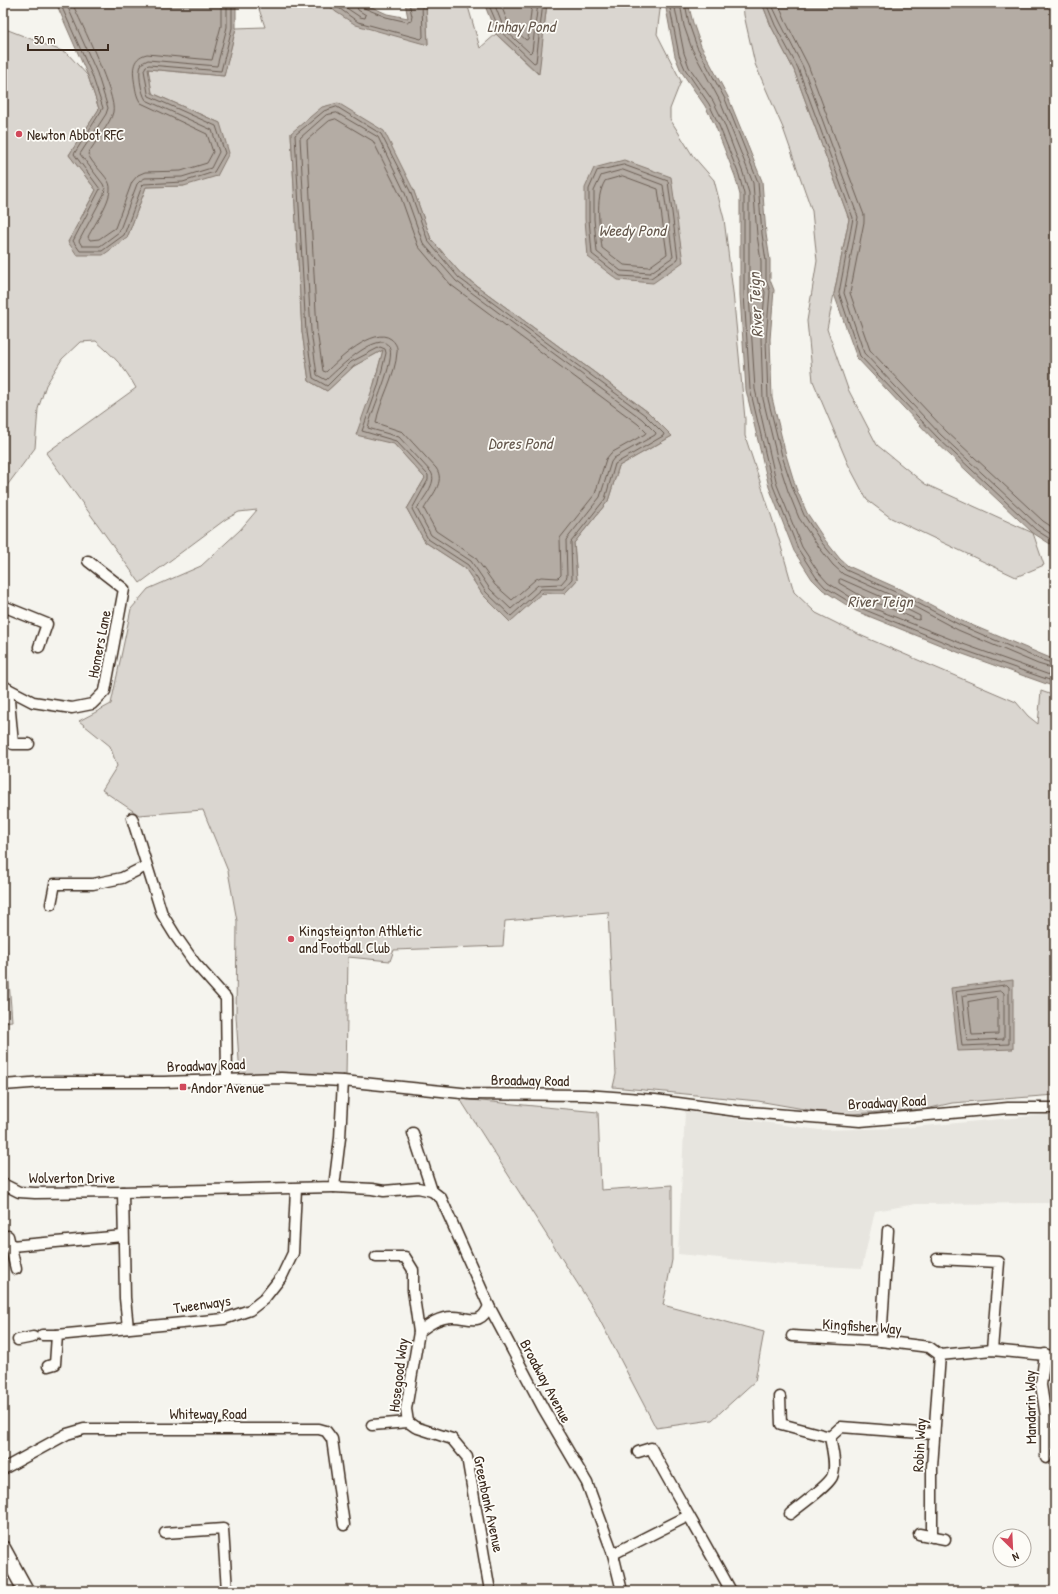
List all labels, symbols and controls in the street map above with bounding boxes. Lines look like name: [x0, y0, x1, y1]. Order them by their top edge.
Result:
water label: Linhay Pond: [487, 15, 558, 37]
scale bar: [28, 26, 108, 52]
text: 50 m: [34, 31, 55, 48]
place label: Newton Abbot RFC: [27, 124, 124, 145]
marker: Newton Abbot RFC: [14, 129, 24, 139]
water label: Weedy Pond: [599, 219, 668, 241]
water label: River Teign: [742, 270, 768, 338]
water label: Dores Pond: [488, 432, 555, 454]
water label: River Teign: [847, 590, 914, 612]
street label: Homers Lane: [82, 608, 116, 680]
place label: Kingsteignton Athletic and Football Club: [299, 920, 422, 958]
marker: Kingsteignton Athletic and Football Club: [286, 934, 296, 944]
street label: Broadway Road: [166, 1053, 246, 1077]
street label: Broadway Road: [491, 1069, 570, 1091]
place label: Andor Avenue: [191, 1077, 264, 1098]
marker: Andor Avenue: [178, 1082, 188, 1092]
street label: Broadway Road: [847, 1089, 927, 1115]
street label: Wolverton Drive: [29, 1167, 115, 1188]
street label: Tweenways: [172, 1290, 232, 1318]
street label: Kingfisher Way: [822, 1313, 902, 1339]
street label: Broadway Avenue: [515, 1336, 577, 1426]
street label: Hosegood Way: [383, 1337, 413, 1413]
street label: Mandarin Way: [1019, 1370, 1041, 1444]
street label: Whiteway Road: [169, 1403, 247, 1424]
street label: Robin Way: [907, 1417, 931, 1473]
street label: Greenbank Avenue: [469, 1454, 509, 1554]
north arrow: [992, 1528, 1032, 1568]
text: N: [1010, 1550, 1022, 1565]

